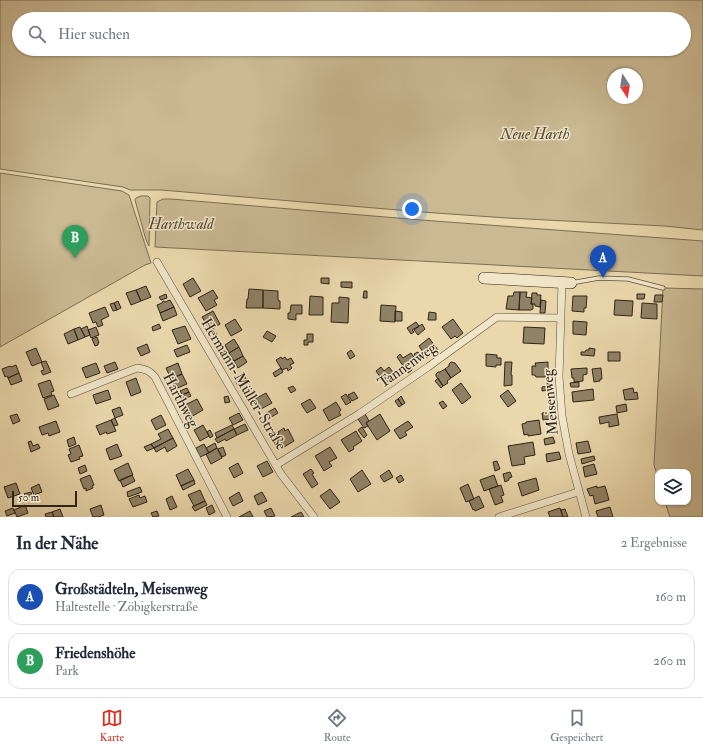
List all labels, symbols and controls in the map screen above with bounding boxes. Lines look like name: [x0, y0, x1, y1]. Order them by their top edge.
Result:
search box: [12, 12, 691, 56]
icon: search: [26, 23, 48, 45]
text: Hier suchen: [58, 25, 130, 44]
north arrow: [607, 68, 643, 104]
park label: Neue Harth: [500, 125, 570, 144]
your location: [402, 199, 422, 219]
park label: Harthwald: [148, 215, 215, 234]
pin: B: [62, 225, 88, 258]
pin: A: [590, 245, 616, 278]
street label: Hermann-Müller-Straße: [197, 315, 291, 454]
street label: Tannenweg: [374, 338, 441, 393]
street label: Meisenweg: [538, 368, 563, 436]
street label: Harthweg: [158, 370, 203, 431]
map controls: [655, 469, 691, 505]
button: layers: [655, 469, 691, 505]
scale bar: [12, 489, 77, 508]
text: 50 m: [18, 491, 39, 504]
text: In der Nähe: [16, 533, 98, 554]
text: 2 Ergebnisse: [621, 535, 687, 551]
text: Großstädteln, Meisenweg: [55, 580, 208, 599]
text: A: [26, 589, 34, 605]
text: 160 m: [655, 589, 686, 605]
text: Haltestelle · Zöbigkerstraße: [55, 599, 198, 615]
text: Friedenshöhe: [55, 644, 135, 663]
text: B: [26, 653, 34, 669]
text: 260 m: [653, 653, 686, 669]
text: Park: [55, 663, 79, 679]
tab: Karte: [100, 707, 124, 744]
tab: Route: [324, 707, 351, 744]
tab: Gespeichert: [550, 707, 603, 744]

